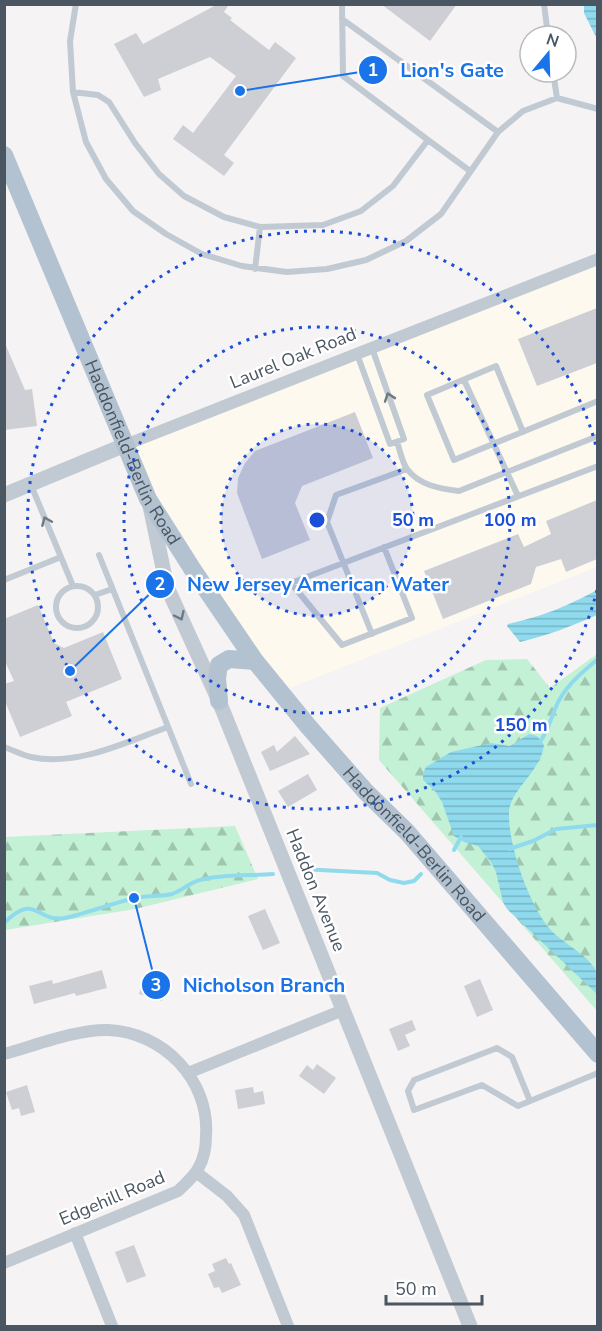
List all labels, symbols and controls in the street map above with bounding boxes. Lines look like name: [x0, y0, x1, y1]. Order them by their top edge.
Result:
north arrow: [518, 24, 578, 84]
text: N: [543, 28, 562, 53]
callout: Lion's Gate: [358, 51, 516, 89]
text: Lion's Gate: [400, 57, 504, 84]
text: 1: [368, 58, 378, 82]
street label: Laurel Oak Road: [226, 322, 360, 394]
street label: Haddonfield-Berlin Road: [79, 356, 186, 549]
one-way arrow: [384, 392, 397, 403]
text: 50 m: [392, 508, 434, 532]
text: 100 m: [483, 508, 537, 532]
centre of rings: [307, 510, 327, 530]
one-way arrow: [41, 516, 53, 527]
callout: New Jersey American Water: [145, 565, 461, 603]
text: New Jersey American Water: [187, 571, 449, 598]
text: 2: [155, 572, 165, 596]
one-way arrow: [172, 609, 184, 620]
text: 150 m: [494, 713, 548, 737]
street label: Haddonfield-Berlin Road: [337, 762, 491, 927]
street label: Haddon Avenue: [280, 825, 352, 955]
callout: Nicholson Branch: [141, 966, 357, 1004]
text: Nicholson Branch: [183, 972, 345, 999]
text: 3: [151, 973, 161, 997]
street label: Edgehill Road: [55, 1165, 169, 1231]
scale bar: [386, 1268, 482, 1306]
text: 50 m: [395, 1277, 437, 1301]

